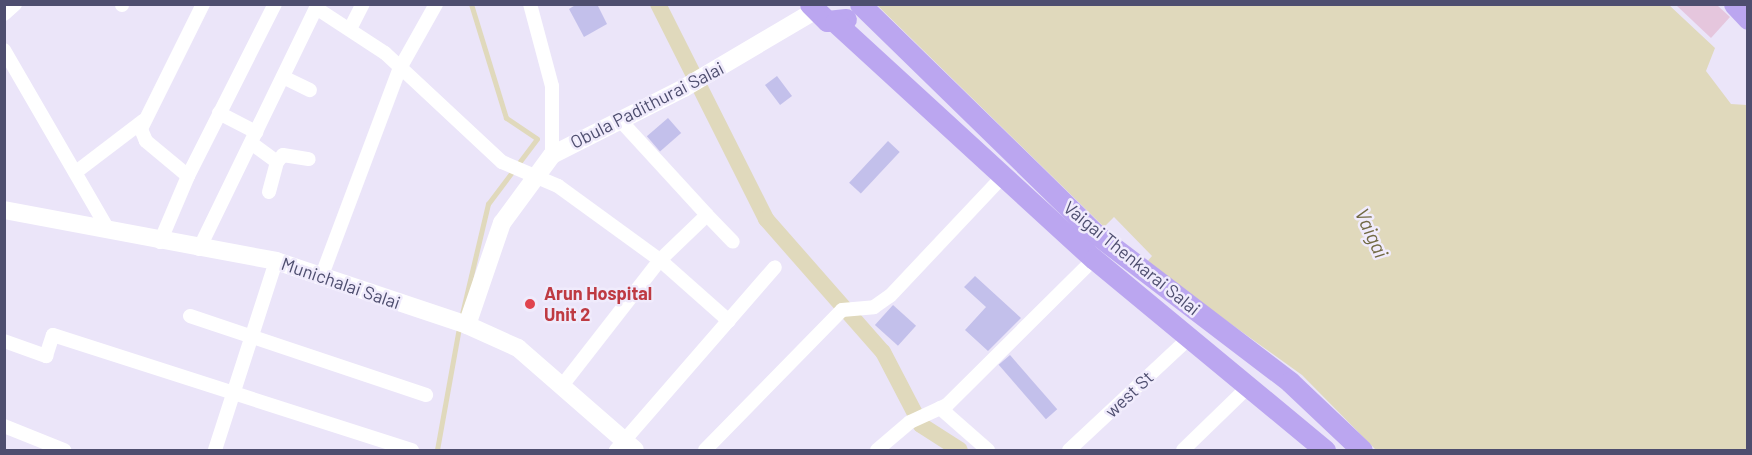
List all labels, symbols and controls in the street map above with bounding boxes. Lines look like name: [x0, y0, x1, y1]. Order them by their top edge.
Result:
street label: Obula Padithurai Salai: [567, 57, 727, 153]
street label: Vaigai Thenkarai Salai: [1059, 196, 1205, 320]
water label: Vaigai: [1350, 204, 1394, 262]
street label: Munichalai Salai: [279, 253, 403, 313]
place label: Arun Hospital Unit 2: [544, 283, 652, 326]
marker: Arun Hospital Unit 2: [521, 295, 539, 313]
street label: west St: [1100, 366, 1158, 422]

